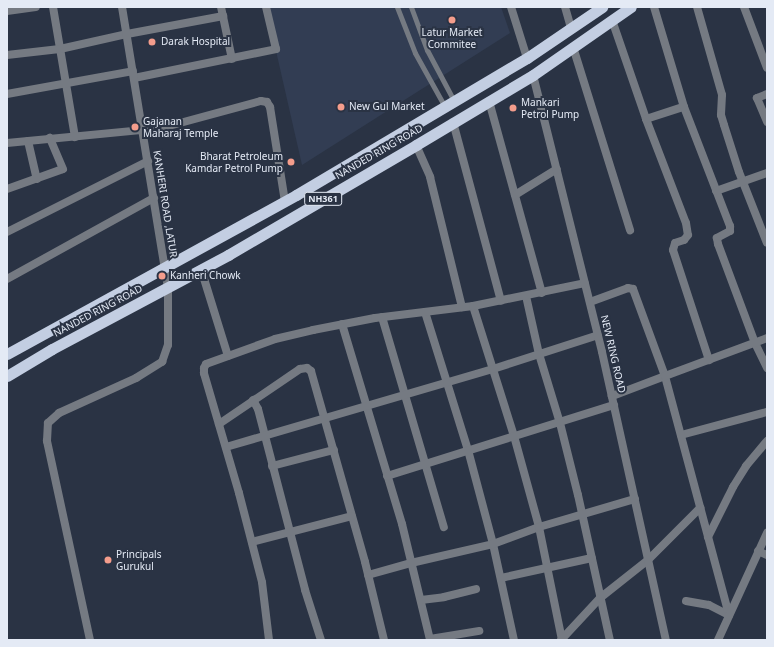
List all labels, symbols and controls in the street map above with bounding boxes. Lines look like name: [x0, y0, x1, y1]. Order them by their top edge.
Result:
marker: Latur Market Commitee: [447, 15, 457, 25]
place label: Latur Market Commitee: [422, 26, 482, 50]
marker: Darak Hospital: [146, 36, 158, 48]
place label: Darak Hospital: [161, 36, 230, 48]
place label: Mankari Petrol Pump: [521, 96, 579, 120]
place label: New Gul Market: [349, 101, 425, 113]
marker: New Gul Market: [336, 102, 346, 112]
marker: Mankari Petrol Pump: [508, 103, 518, 113]
place label: Gajanan Maharaj Temple: [143, 115, 218, 138]
marker: Gajanan Maharaj Temple: [130, 122, 140, 132]
street label: NANDED RING ROAD: [333, 122, 425, 182]
street label: KANHERI ROAD ,LATUR: [151, 150, 179, 258]
place label: Bharat Petroleum Kamdar Petrol Pump: [185, 150, 283, 174]
marker: Bharat Petroleum Kamdar Petrol Pump: [286, 157, 296, 167]
road number: NH361: [304, 192, 342, 206]
place label: Kanheri Chowk: [170, 270, 241, 282]
marker: Kanheri Chowk: [157, 271, 167, 281]
street label: NANDED RING ROAD: [51, 282, 145, 340]
street label: NEW RING ROAD: [598, 314, 628, 394]
place label: Principals Gurukul: [116, 548, 161, 572]
marker: Principals Gurukul: [103, 555, 113, 565]

